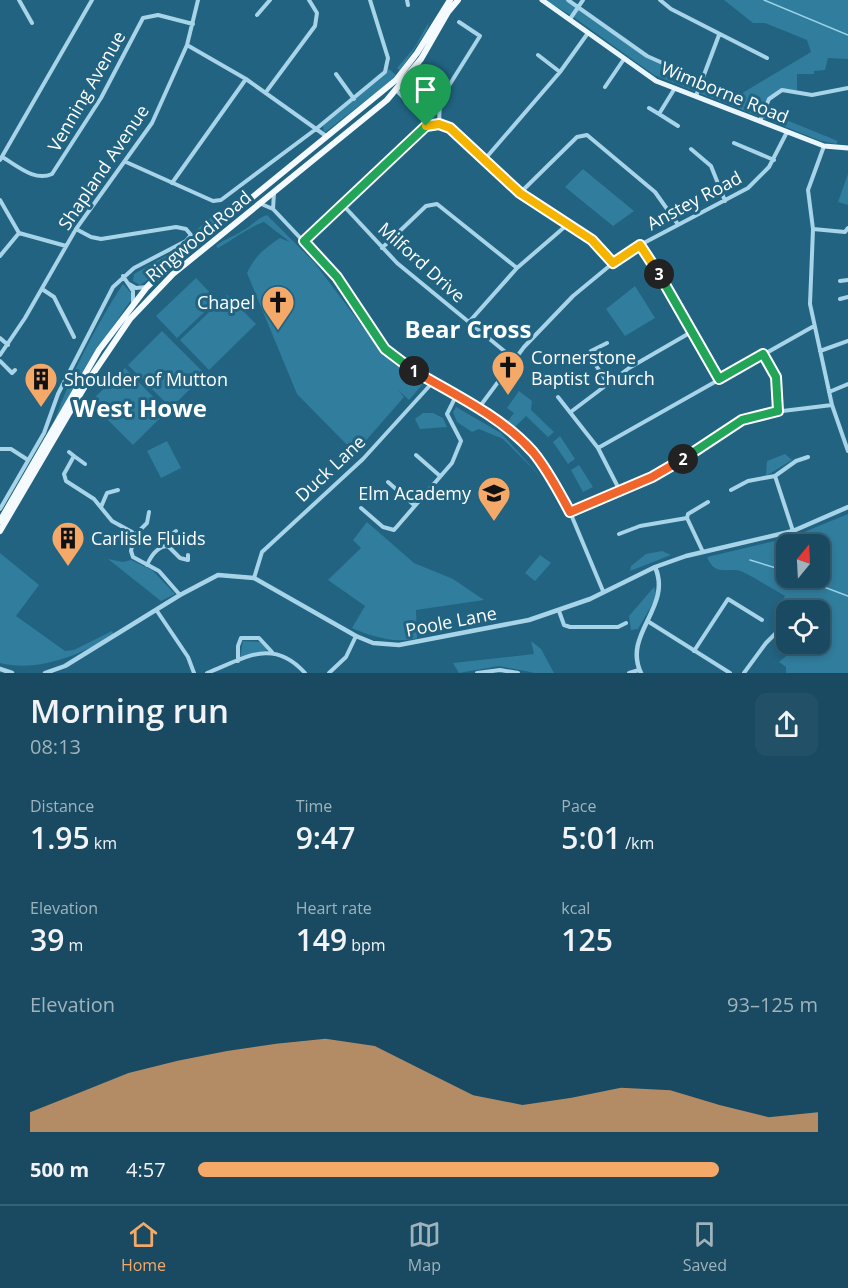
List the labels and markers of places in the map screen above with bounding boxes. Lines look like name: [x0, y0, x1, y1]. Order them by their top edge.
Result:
pin: [400, 64, 451, 126]
pin: 3: [644, 259, 674, 289]
church icon: Chapel: [260, 284, 296, 331]
place label: Chapel: [197, 290, 255, 314]
place label: Cornerstone Baptist Church: [531, 345, 655, 390]
church icon: Cornerstone Baptist Church: [490, 349, 526, 396]
pin: 1: [399, 356, 429, 386]
building icon: Shoulder of Mutton: [23, 361, 59, 408]
place label: Shoulder of Mutton: [64, 367, 228, 391]
pin: 2: [668, 444, 698, 474]
school or university icon: Elm Academy: [476, 475, 512, 522]
place label: Elm Academy: [358, 481, 472, 505]
building icon: Carlisle Fluids: [50, 520, 86, 567]
place label: Carlisle Fluids: [91, 526, 206, 550]

